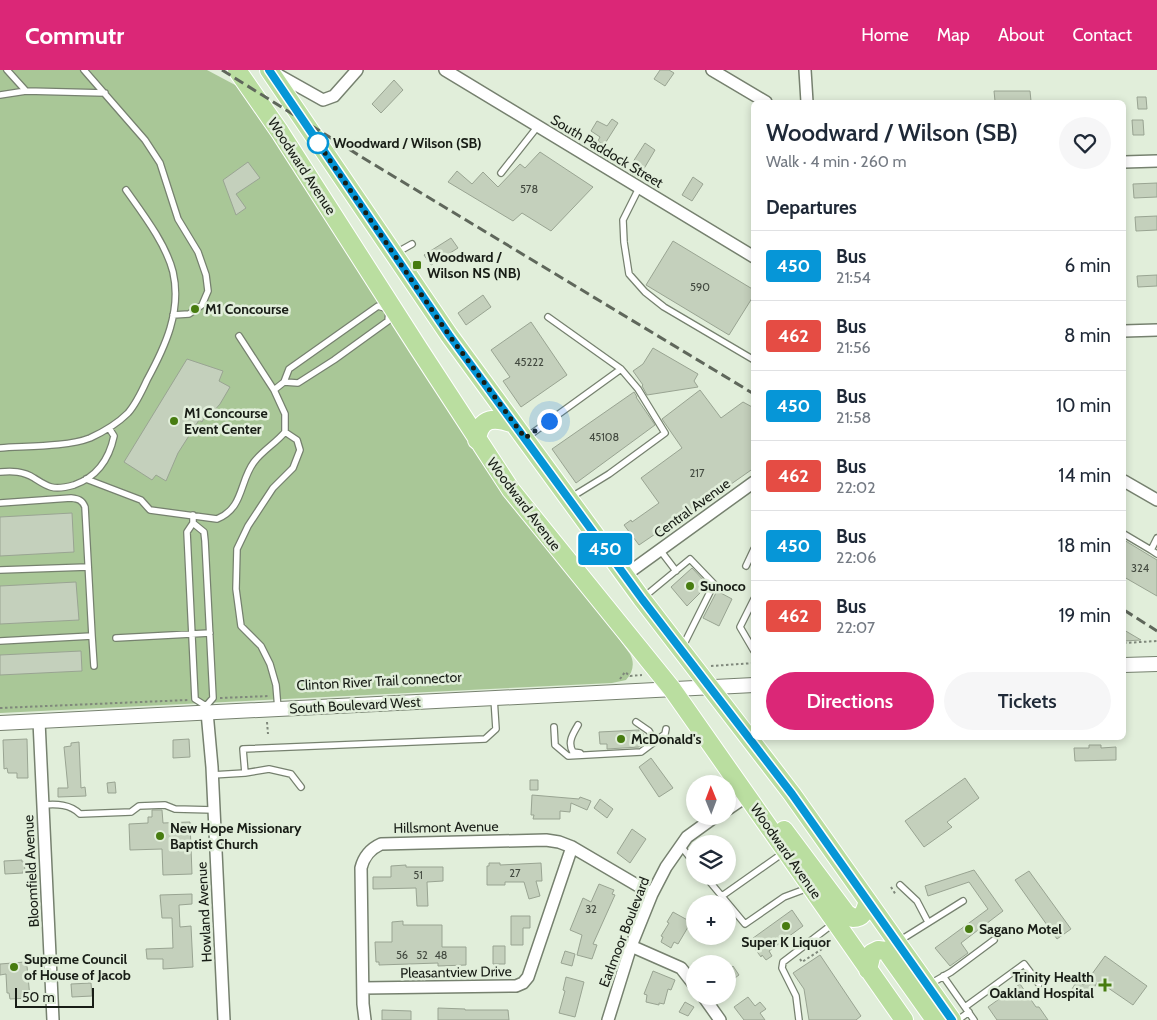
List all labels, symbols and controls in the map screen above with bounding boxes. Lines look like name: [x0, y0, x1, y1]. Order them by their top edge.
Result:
text: Commutr: [25, 21, 124, 50]
text: Home: [861, 24, 909, 46]
text: Map: [937, 24, 970, 46]
text: About: [998, 24, 1044, 46]
text: Contact: [1072, 24, 1132, 46]
street label: South Paddock Street: [547, 110, 667, 192]
street label: Woodward Avenue: [264, 114, 340, 218]
button: heart: [1059, 117, 1111, 169]
text: Woodward / Wilson (SB): [766, 118, 1018, 147]
marker: Woodward / Wilson (SB): [307, 132, 329, 154]
place label: Woodward / Wilson (SB): [333, 134, 482, 152]
text: Walk · 4 min · 260 m: [766, 152, 907, 171]
house number: 578: [520, 182, 538, 196]
text: Departures: [766, 196, 857, 219]
text: Bus: [836, 245, 866, 268]
place label: Woodward / Wilson NS (NB): [427, 248, 521, 282]
text: 6 min: [1065, 254, 1111, 277]
text: 450: [777, 255, 810, 277]
marker: Woodward / Wilson NS (NB): [411, 259, 423, 271]
text: 21:54: [836, 268, 871, 287]
house number: 590: [690, 280, 710, 294]
place label: M1 Concourse: [205, 300, 289, 318]
marker: M1 Concourse: [189, 303, 201, 315]
text: Bus: [836, 315, 866, 338]
text: 8 min: [1064, 324, 1111, 347]
text: 462: [778, 325, 809, 347]
text: 21:56: [836, 338, 871, 357]
house number: 45222: [514, 355, 544, 369]
text: Bus: [836, 385, 866, 408]
text: 10 min: [1056, 394, 1111, 417]
text: 450: [777, 395, 810, 417]
place label: M1 Concourse Event Center: [184, 404, 268, 438]
text: 21:58: [836, 408, 871, 427]
your location: [537, 409, 562, 434]
marker: M1 Concourse Event Center: [168, 415, 180, 427]
house number: 45108: [589, 430, 619, 444]
street label: Woodward Avenue: [483, 454, 565, 554]
text: Bus: [836, 455, 866, 478]
text: 14 min: [1058, 464, 1111, 487]
text: 462: [778, 465, 809, 487]
house number: 217: [690, 466, 705, 480]
street label: Central Avenue: [650, 474, 734, 542]
text: 22:02: [836, 478, 876, 497]
text: Bus: [836, 525, 866, 548]
line badge: 450: [576, 533, 634, 565]
text: 18 min: [1058, 534, 1111, 557]
text: 450: [777, 535, 810, 557]
text: 450: [588, 538, 622, 560]
text: 22:06: [836, 548, 876, 567]
house number: 324: [1131, 561, 1150, 575]
place label: Sunoco: [700, 577, 746, 595]
marker: Sunoco: [684, 580, 696, 592]
text: Bus: [836, 595, 866, 618]
text: 19 min: [1058, 604, 1111, 627]
text: 462: [778, 605, 809, 627]
text: 22:07: [836, 618, 875, 637]
street label: Clinton River Trail connector: [296, 668, 463, 694]
button: Directions: [766, 672, 934, 730]
button: Tickets: [944, 672, 1111, 730]
street label: South Boulevard West: [289, 693, 421, 717]
place label: McDonald's: [631, 730, 701, 748]
marker: McDonald's: [615, 733, 627, 745]
north arrow: [686, 775, 736, 825]
map controls: [686, 775, 736, 1005]
street label: Woodward Avenue: [746, 800, 826, 902]
street label: Bloomfield Avenue: [19, 814, 43, 928]
street label: Hillsmont Avenue: [393, 817, 499, 837]
place label: New Hope Missionary Baptist Church: [170, 819, 302, 853]
marker: New Hope Missionary Baptist Church: [154, 830, 166, 842]
button: layers: [686, 835, 736, 885]
street label: Howland Avenue: [192, 861, 216, 963]
house number: 27: [509, 866, 521, 880]
house number: 51: [413, 868, 423, 882]
street label: Earlmoor Boulevard: [595, 874, 653, 990]
button: +: [686, 895, 736, 945]
house number: 32: [585, 902, 597, 916]
marker: Super K Liquor: [780, 920, 792, 932]
place label: Sagano Motel: [979, 920, 1062, 938]
marker: Sagano Motel: [963, 923, 975, 935]
place label: Super K Liquor: [741, 933, 831, 951]
house number: 56: [396, 948, 408, 962]
house number: 52: [416, 948, 428, 962]
house number: 48: [434, 948, 448, 962]
place label: Supreme Council of House of Jacob: [24, 950, 131, 984]
button: −: [686, 955, 736, 1005]
marker: Supreme Council of House of Jacob: [8, 961, 20, 973]
street label: Pleasantview Drive: [400, 962, 512, 982]
place label: Trinity Health Oakland Hospital: [989, 968, 1094, 1002]
marker: Trinity Health Oakland Hospital: [1098, 978, 1112, 992]
scale bar: [15, 985, 94, 1008]
text: 50 m: [22, 988, 55, 1006]

